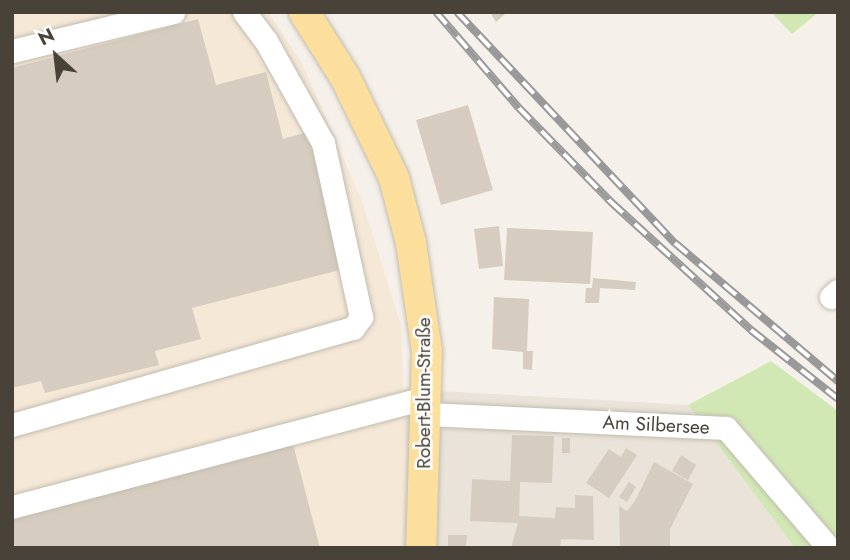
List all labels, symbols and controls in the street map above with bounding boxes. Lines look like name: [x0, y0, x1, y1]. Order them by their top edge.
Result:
north arrow: [21, 21, 91, 91]
text: N: [33, 21, 59, 52]
street label: Robert-Blum-Straße: [413, 317, 435, 469]
street label: Am Silbersee: [602, 411, 710, 439]

